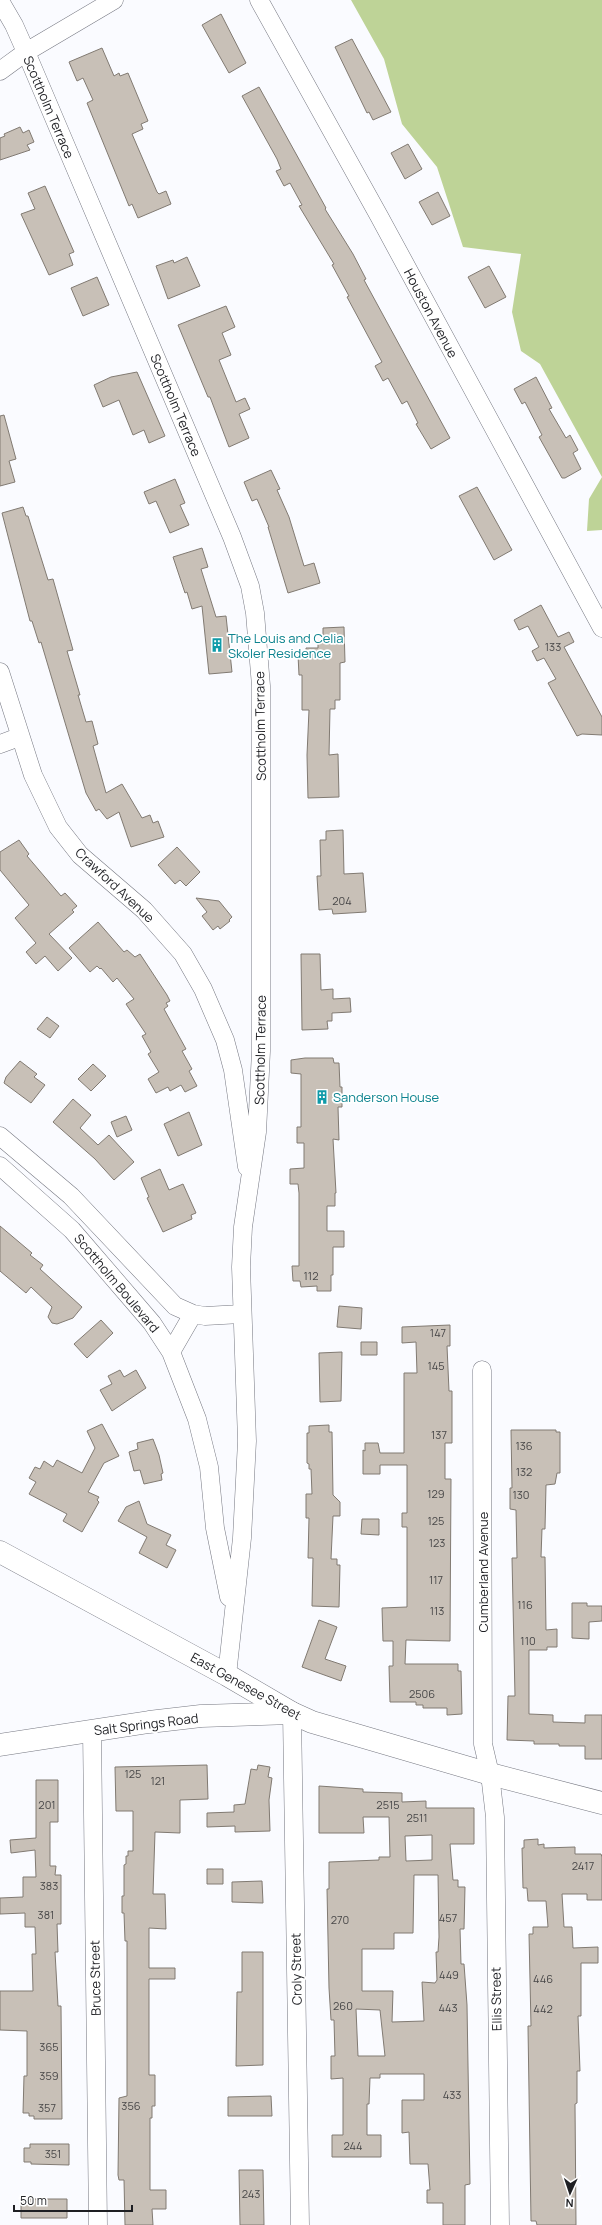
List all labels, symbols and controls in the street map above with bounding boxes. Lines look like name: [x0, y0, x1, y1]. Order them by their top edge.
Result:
street label: Scottholm Terrace: [19, 53, 79, 161]
street label: Houston Avenue: [400, 265, 462, 361]
street label: Scottholm Terrace: [146, 351, 206, 459]
place label: The Louis and Celia Skoler Residence: [228, 629, 344, 662]
building icon: The Louis and Celia Skoler Residence: [209, 637, 225, 653]
house number: 133: [545, 639, 561, 654]
street label: Scottholm Terrace: [250, 671, 270, 781]
street label: Crawford Avenue: [72, 844, 159, 927]
house number: 204: [332, 893, 352, 908]
street label: Scottholm Terrace: [250, 995, 270, 1105]
place label: Sanderson House: [333, 1088, 440, 1106]
building icon: Sanderson House: [314, 1089, 330, 1105]
street label: Scottholm Boulevard: [70, 1230, 164, 1336]
house number: 112: [304, 1268, 318, 1283]
house number: 147: [430, 1325, 446, 1340]
house number: 145: [427, 1358, 445, 1373]
house number: 137: [431, 1427, 447, 1442]
house number: 136: [515, 1438, 533, 1453]
house number: 132: [516, 1464, 532, 1479]
house number: 129: [427, 1486, 445, 1501]
house number: 130: [512, 1487, 530, 1502]
street label: Cumberland Avenue: [474, 1511, 492, 1632]
house number: 125: [428, 1513, 444, 1528]
house number: 123: [429, 1535, 445, 1550]
house number: 117: [429, 1572, 443, 1587]
house number: 116: [517, 1597, 533, 1612]
house number: 113: [430, 1603, 444, 1618]
house number: 110: [520, 1633, 536, 1648]
street label: East Genesee Street: [187, 1648, 305, 1724]
house number: 2506: [409, 1686, 435, 1701]
street label: Salt Springs Road: [93, 1709, 199, 1739]
house number: 125: [125, 1766, 141, 1781]
house number: 121: [151, 1773, 165, 1788]
house number: 201: [38, 1797, 56, 1812]
house number: 2515: [376, 1797, 400, 1812]
house number: 2511: [406, 1810, 428, 1825]
house number: 2417: [572, 1858, 594, 1873]
house number: 383: [40, 1878, 58, 1893]
house number: 381: [38, 1907, 54, 1922]
house number: 457: [439, 1910, 457, 1925]
house number: 270: [331, 1912, 349, 1927]
street label: Croly Street: [286, 1933, 306, 2005]
street label: Bruce Street: [85, 1940, 105, 2016]
house number: 449: [439, 1967, 459, 1982]
street label: Ellis Street: [486, 1967, 506, 2031]
house number: 446: [533, 1971, 553, 1986]
house number: 260: [333, 1998, 353, 2013]
house number: 443: [438, 2000, 458, 2015]
house number: 442: [533, 2001, 553, 2016]
house number: 365: [39, 2039, 59, 2054]
house number: 359: [39, 2068, 59, 2083]
house number: 433: [443, 2087, 461, 2102]
house number: 356: [121, 2098, 141, 2113]
house number: 357: [38, 2100, 56, 2115]
house number: 244: [343, 2138, 363, 2153]
house number: 351: [45, 2146, 61, 2161]
north arrow: [550, 2173, 590, 2213]
house number: 243: [242, 2186, 260, 2201]
scale bar: [14, 2187, 132, 2213]
text: 50 m: [20, 2192, 47, 2209]
text: N: [565, 2196, 574, 2211]

